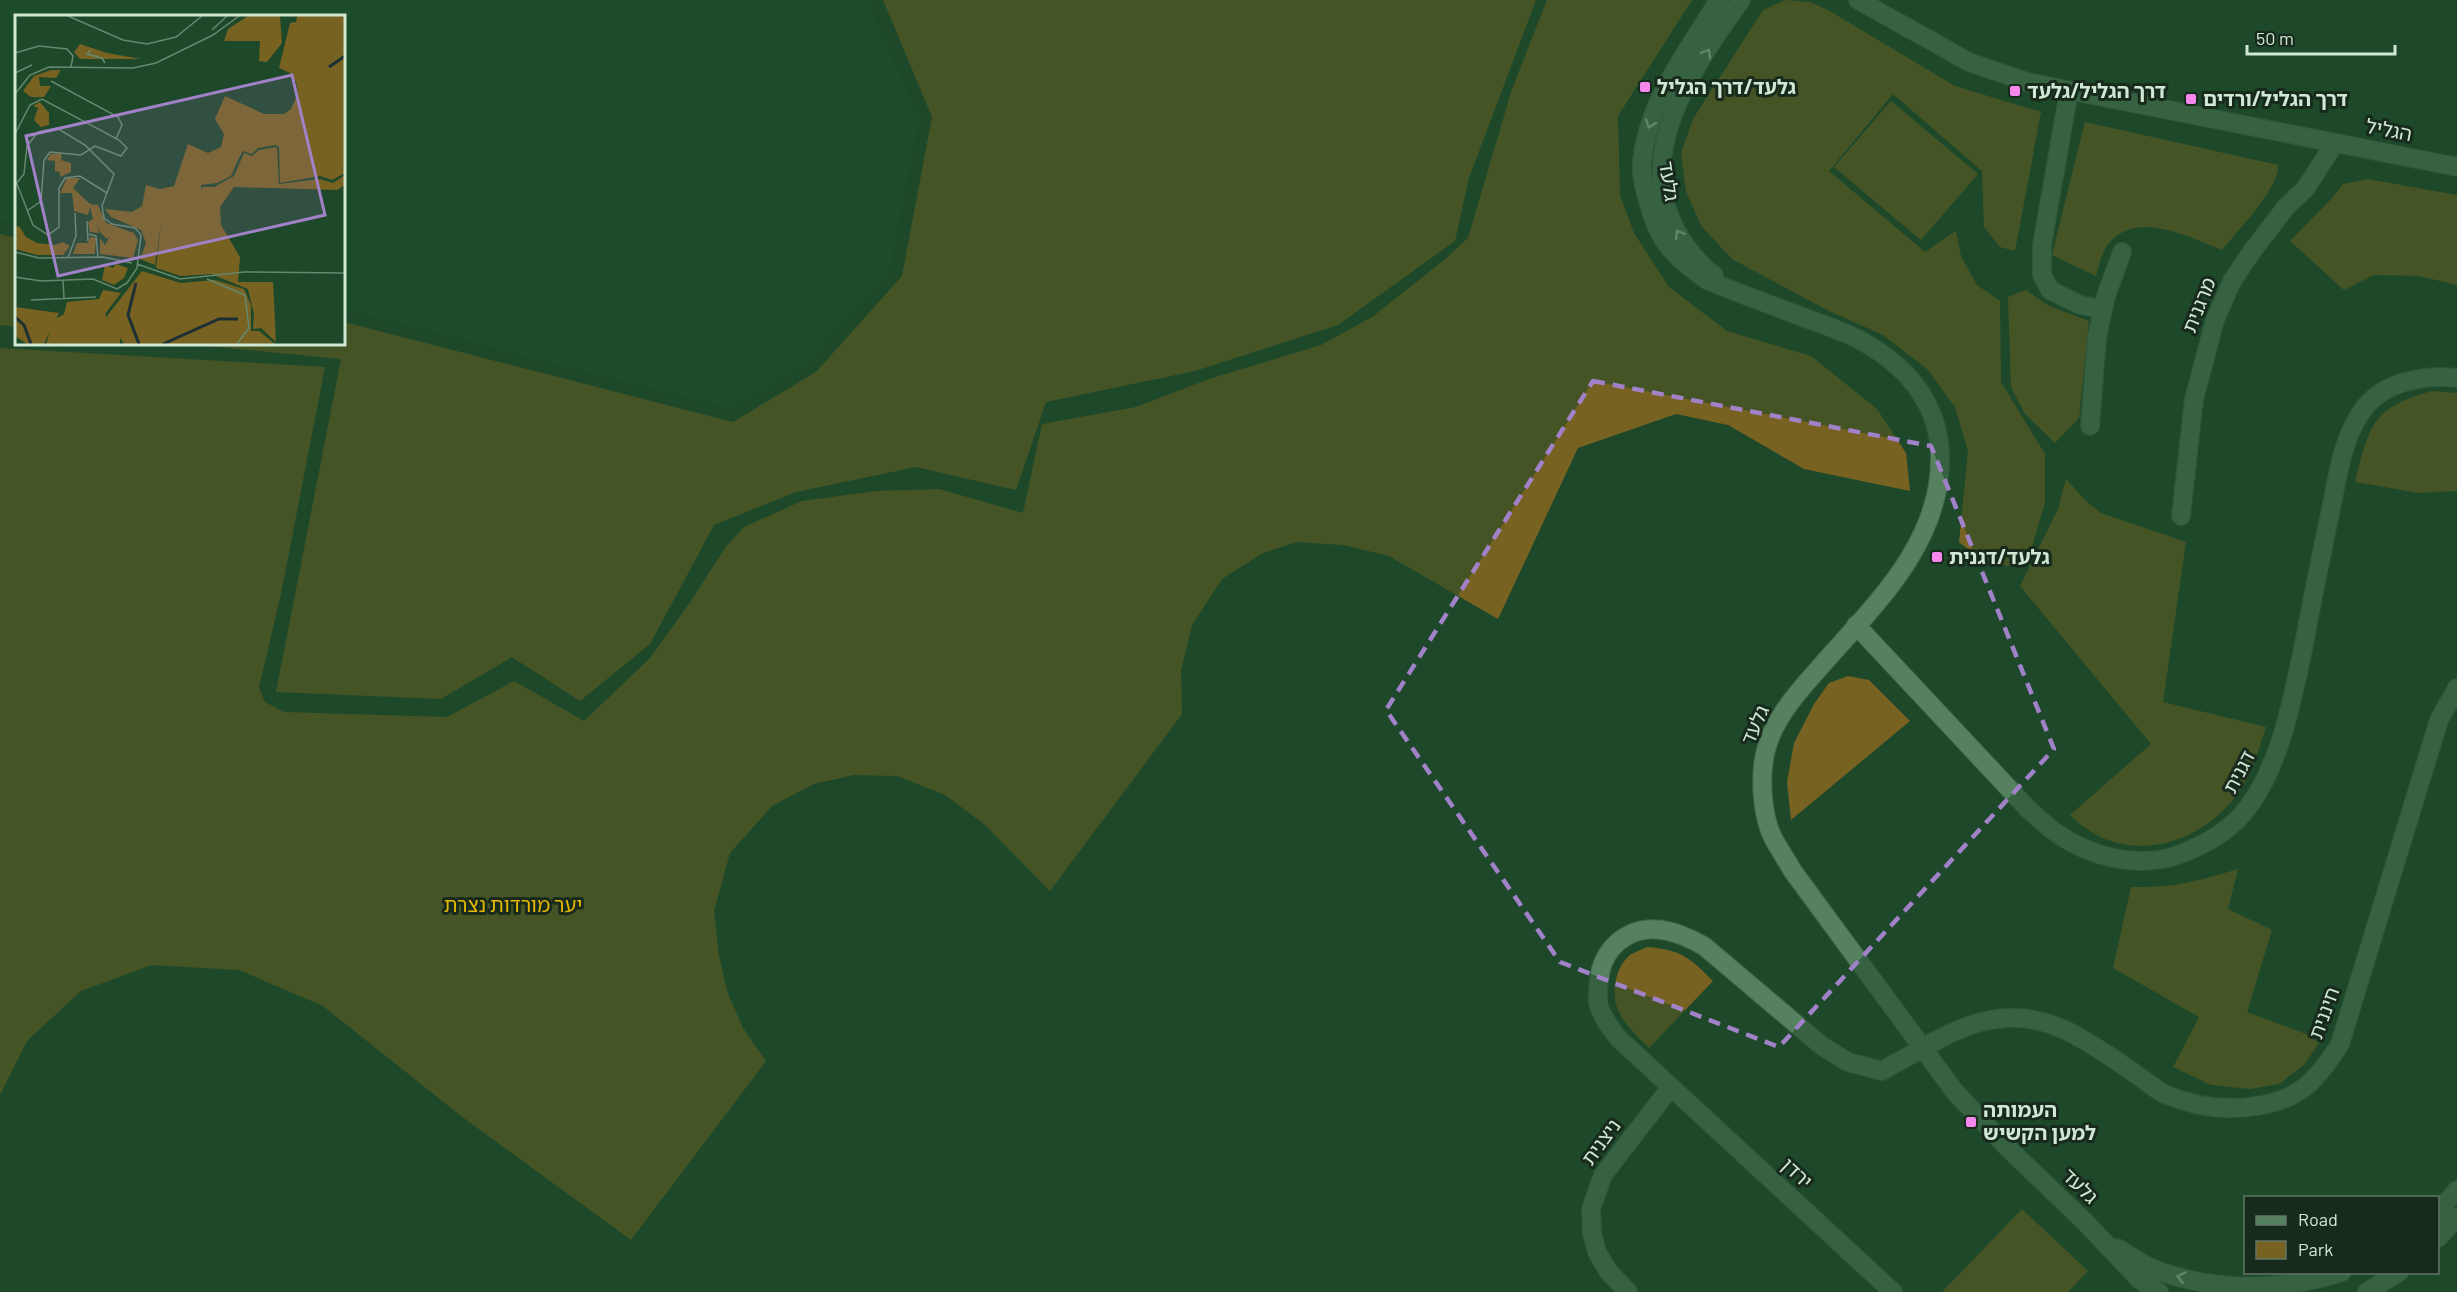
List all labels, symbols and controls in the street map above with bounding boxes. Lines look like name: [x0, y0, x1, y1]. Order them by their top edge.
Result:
inset map: [15, 15, 345, 345]
scale bar: [2247, 18, 2396, 56]
text: 50 m: [2256, 27, 2294, 49]
one-way arrow: [1699, 49, 1711, 59]
place label: גלעד/דרך הגליל: [1657, 74, 1796, 98]
place label: דרך הגליל/גלעד: [2027, 78, 2166, 102]
marker: גלעד/דרך הגליל: [1638, 80, 1652, 94]
marker: דרך הגליל/גלעד: [2008, 84, 2022, 98]
place label: דרך הגליל/ורדים: [2203, 86, 2348, 110]
marker: דרך הגליל/ורדים: [2184, 92, 2198, 106]
street label: הגליל: [2364, 113, 2414, 145]
one-way arrow: [1644, 118, 1657, 129]
street label: גלעד: [1655, 159, 1685, 203]
one-way arrow: [1675, 230, 1686, 241]
street label: מרגנית: [2176, 273, 2220, 336]
place label: גלעד/דגנית: [1949, 544, 2050, 568]
marker: גלעד/דגנית: [1930, 550, 1944, 564]
street label: גלעד: [1735, 701, 1773, 748]
street label: דגנית: [2217, 746, 2259, 797]
park label: יער מורדות נצרת: [444, 892, 582, 916]
street label: חיננית: [2303, 984, 2343, 1042]
place label: העמותה למען הקשיש: [1983, 1097, 2096, 1144]
street label: ניצנית: [1576, 1114, 1625, 1169]
marker: העמותה למען הקשיש: [1964, 1115, 1978, 1129]
street label: ירדן: [1777, 1152, 1818, 1192]
street label: גלעד: [2058, 1163, 2104, 1208]
legend: [2244, 1196, 2439, 1274]
text: Road: [2298, 1208, 2338, 1230]
text: Park: [2298, 1238, 2333, 1260]
one-way arrow: [2177, 1272, 2187, 1285]

